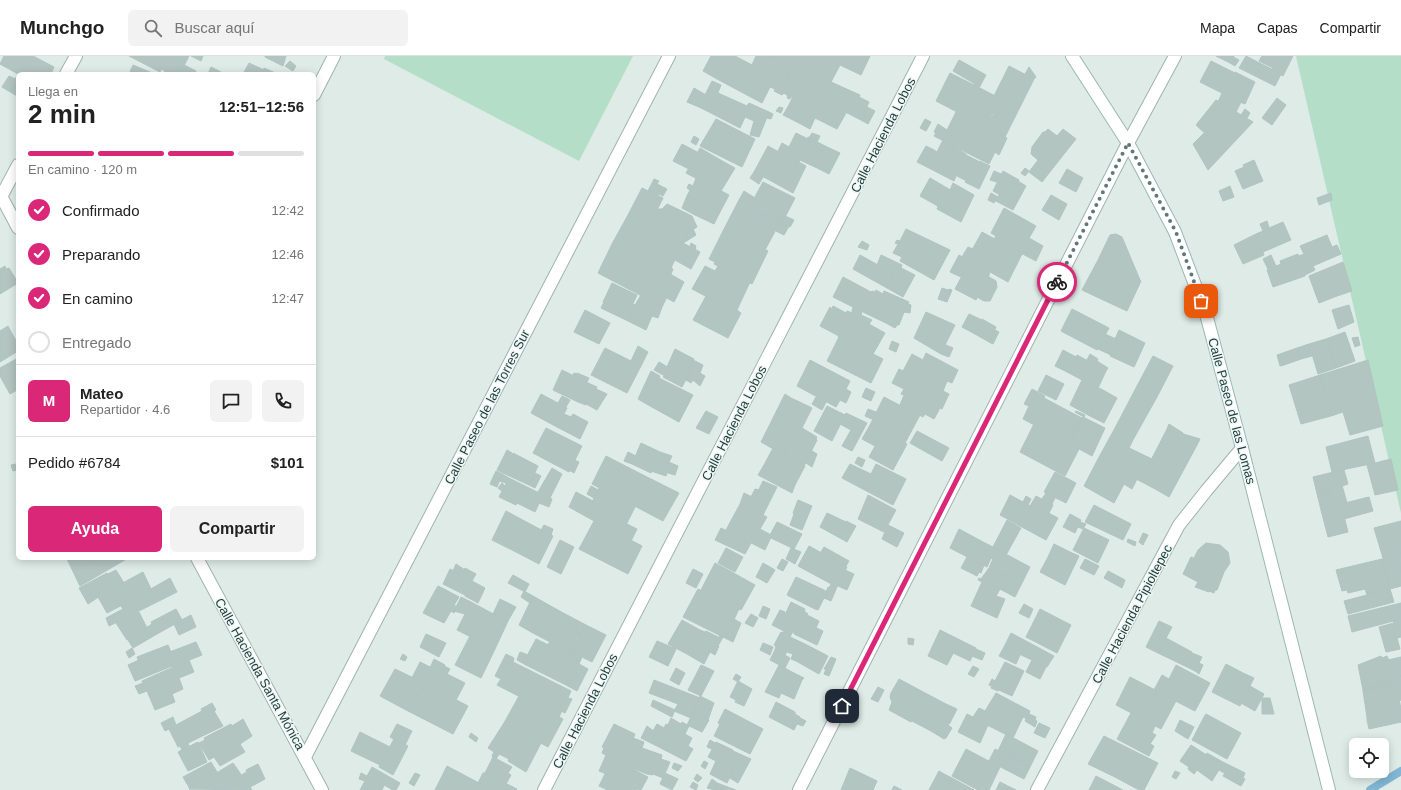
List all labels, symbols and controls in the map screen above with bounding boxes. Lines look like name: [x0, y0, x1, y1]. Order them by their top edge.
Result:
search box: [128, 10, 408, 46]
text: Munchgo: [20, 17, 104, 38]
icon: search: [142, 17, 164, 39]
text: Buscar aquí: [174, 19, 254, 36]
text: Mapa: [1200, 20, 1235, 36]
text: Capas: [1257, 20, 1298, 36]
text: Compartir: [1320, 20, 1381, 36]
street label: Calle Hacienda Lobos: [847, 74, 919, 195]
text: Llega en: [28, 84, 78, 99]
text: 12:51–12:56: [219, 98, 304, 115]
text: 2 min: [28, 99, 96, 129]
text: En camino · 120 m: [28, 162, 137, 177]
icon: check: [28, 199, 50, 221]
text: Confirmado: [62, 202, 140, 219]
text: 12:42: [271, 203, 304, 218]
icon: check: [28, 243, 50, 265]
text: Preparando: [62, 246, 140, 263]
text: 12:46: [271, 247, 304, 262]
courier: [1037, 262, 1077, 302]
icon: bike: [1046, 271, 1068, 293]
pin: [1184, 284, 1218, 318]
icon: check: [28, 287, 50, 309]
text: En camino: [62, 290, 133, 307]
icon: bag: [1190, 290, 1212, 312]
text: 12:47: [271, 291, 304, 306]
street label: Calle Paseo de las Torres Sur: [441, 326, 533, 487]
text: Entregado: [62, 334, 131, 351]
street label: Calle Paseo de las Lomas: [1205, 336, 1259, 486]
street label: Calle Hacienda Lobos: [698, 362, 770, 483]
button: chat: [210, 380, 252, 422]
button: phone: [262, 380, 304, 422]
text: Mateo: [80, 385, 123, 402]
text: M: [43, 392, 55, 409]
text: Repartidor · 4.6: [80, 402, 170, 417]
text: Pedido #6784: [28, 454, 121, 471]
text: $101: [271, 454, 304, 471]
button: Ayuda: [28, 506, 162, 552]
button: Compartir: [170, 506, 304, 552]
street label: Calle Hacienda Pipioltepec: [1089, 541, 1175, 686]
street label: Calle Hacienda Santa Mónica: [212, 595, 308, 753]
street label: Calle Hacienda Lobos: [549, 650, 621, 771]
pin: [825, 689, 859, 723]
icon: home: [831, 695, 853, 717]
map controls: [1349, 738, 1389, 778]
button: locate: [1349, 738, 1389, 778]

